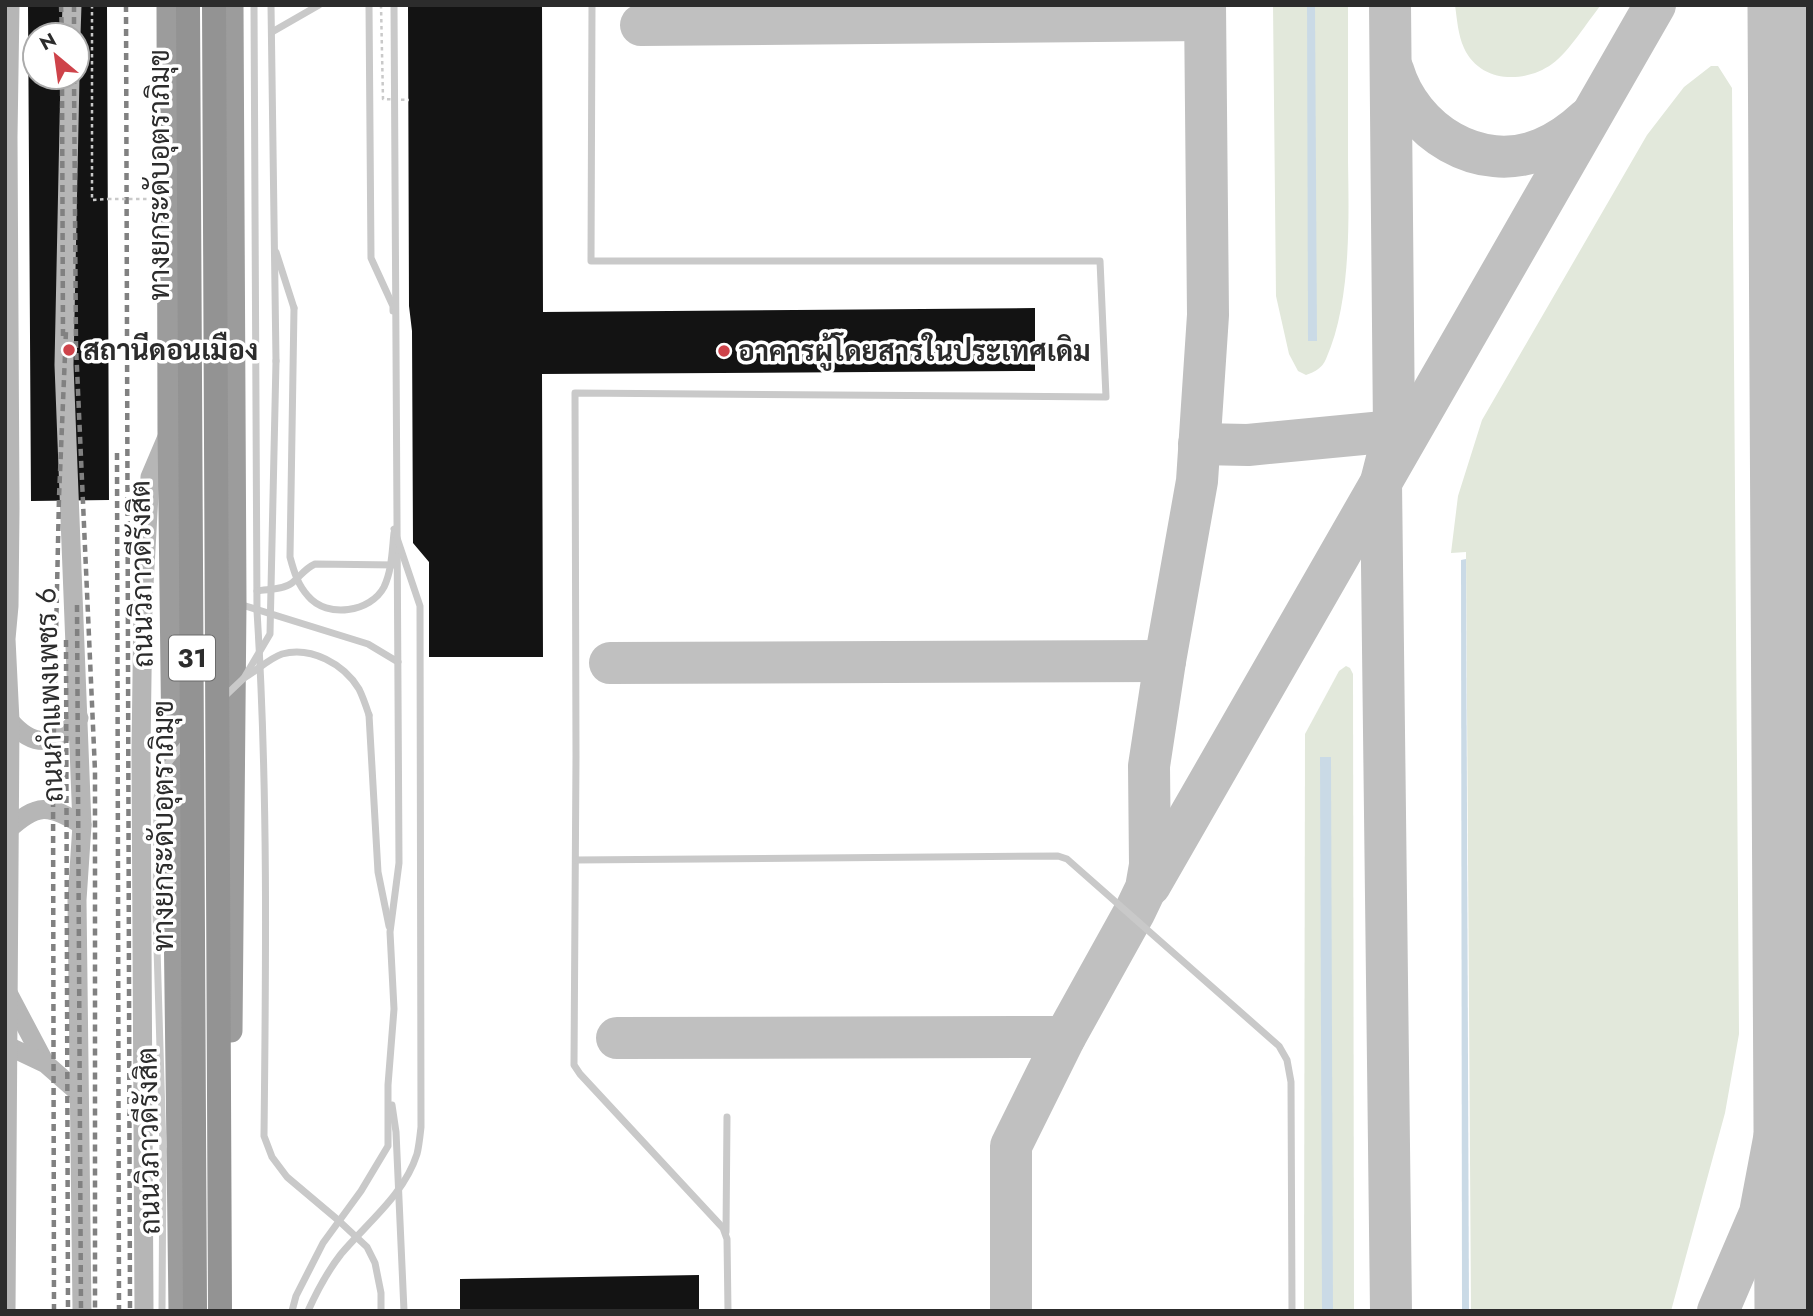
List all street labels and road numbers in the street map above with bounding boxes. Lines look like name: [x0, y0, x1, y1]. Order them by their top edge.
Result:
street label: ทางยกระดับอุตราภิมุข: [139, 49, 180, 301]
street label: ถนนวิภาวดีรังสิต: [119, 480, 164, 668]
street label: ถนนกำแพงเพชร 6: [25, 587, 74, 803]
road number: 31: [169, 636, 215, 680]
street label: ทางยกระดับอุตราภิมุข: [143, 700, 184, 952]
street label: ถนนวิภาวดีรังสิต: [126, 1047, 171, 1235]

